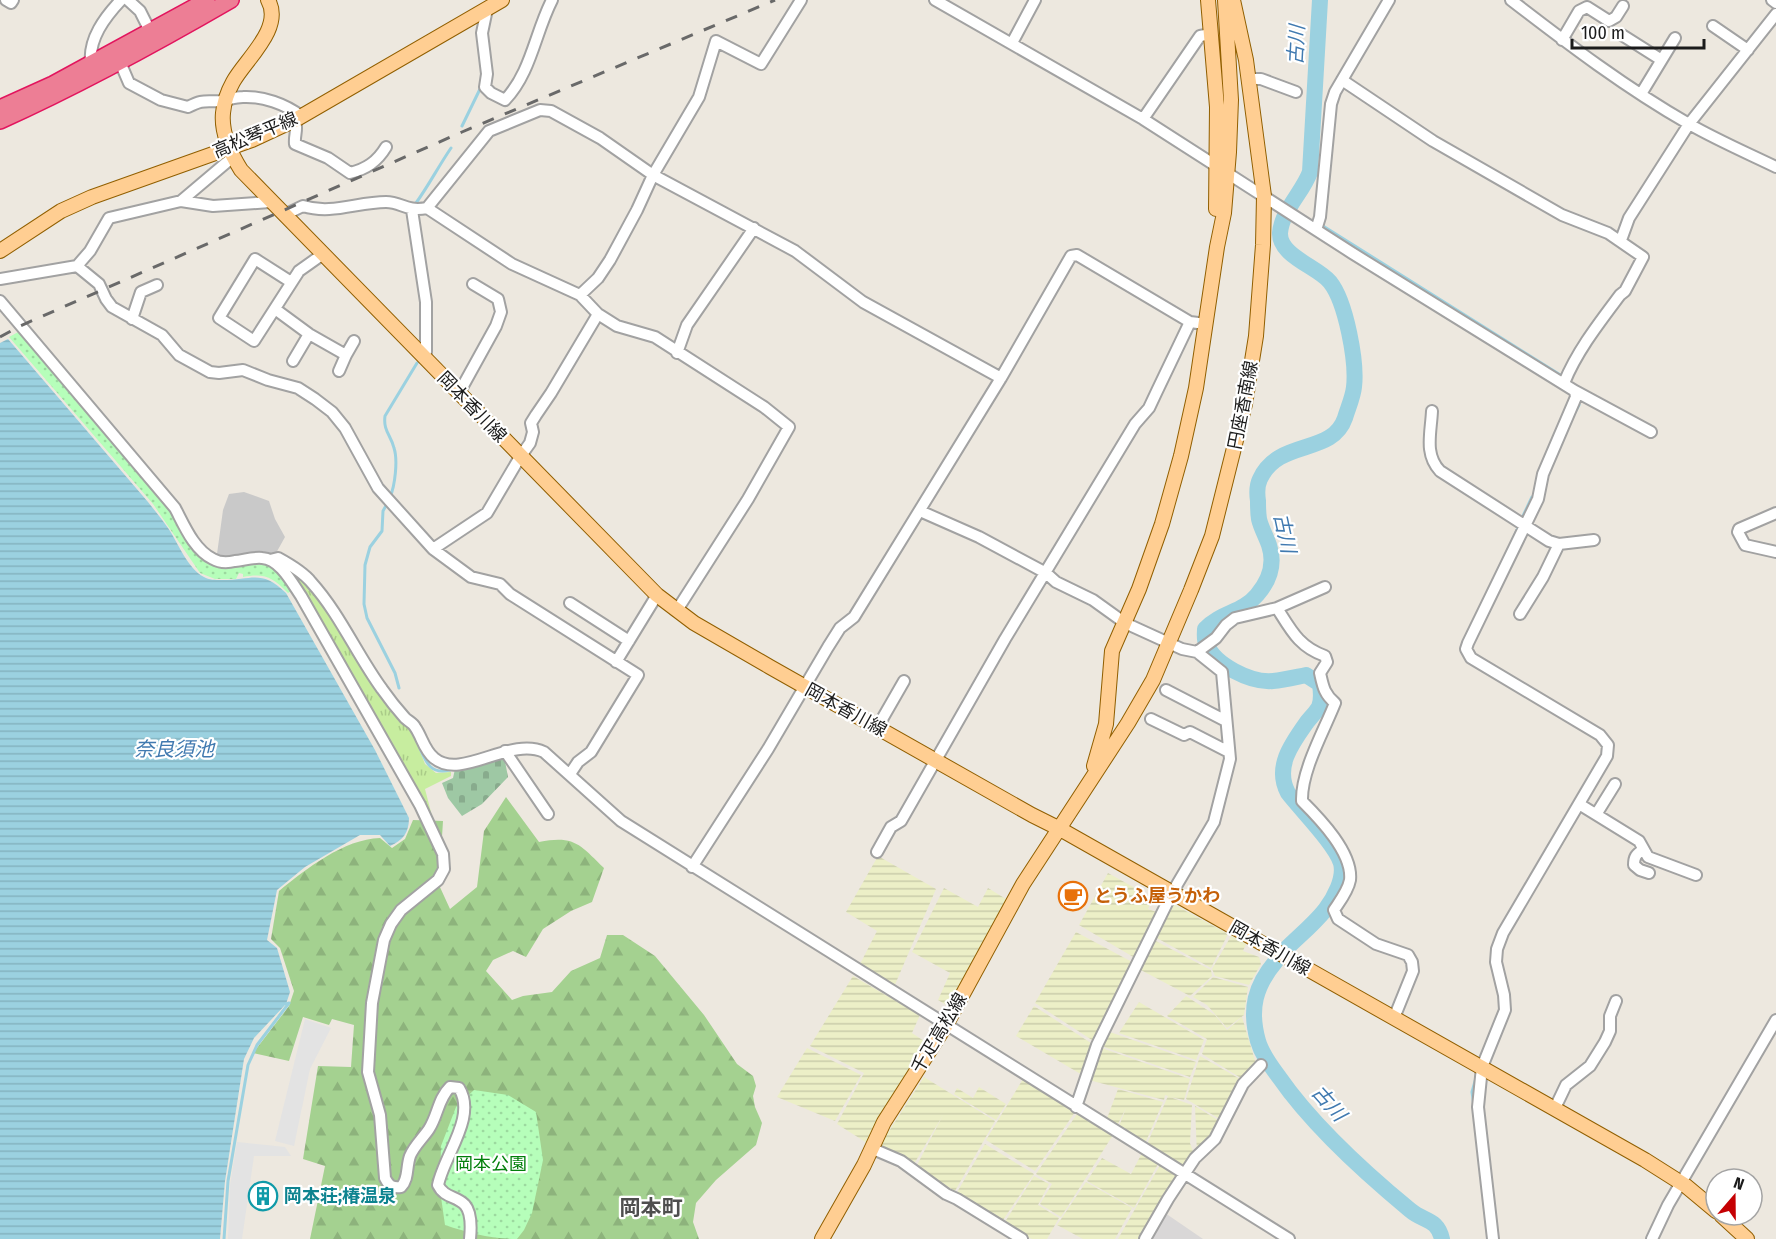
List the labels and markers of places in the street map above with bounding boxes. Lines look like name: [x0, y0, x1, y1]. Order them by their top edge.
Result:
cafe icon: とうふ屋うかわ: [1057, 880, 1089, 912]
place label: とうふ屋うかわ: [1094, 885, 1220, 907]
building icon: 岡本荘;椿温泉: [247, 1180, 279, 1212]
place label: 岡本荘;椿温泉: [284, 1185, 396, 1207]

